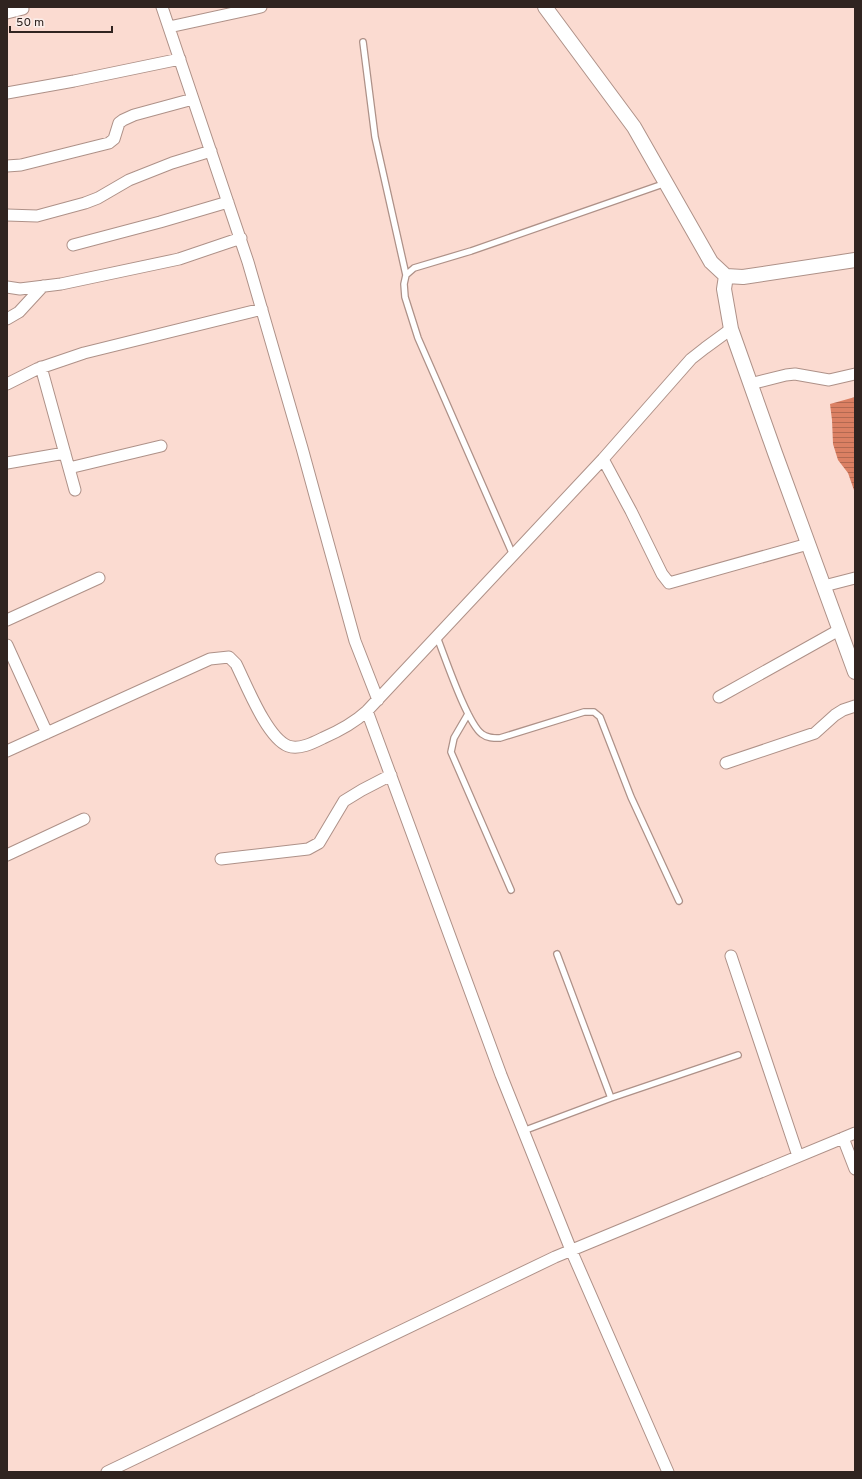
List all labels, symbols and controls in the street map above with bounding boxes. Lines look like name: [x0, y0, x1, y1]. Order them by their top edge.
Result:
scale bar: [10, 8, 112, 34]
text: 50 m: [16, 15, 44, 31]

